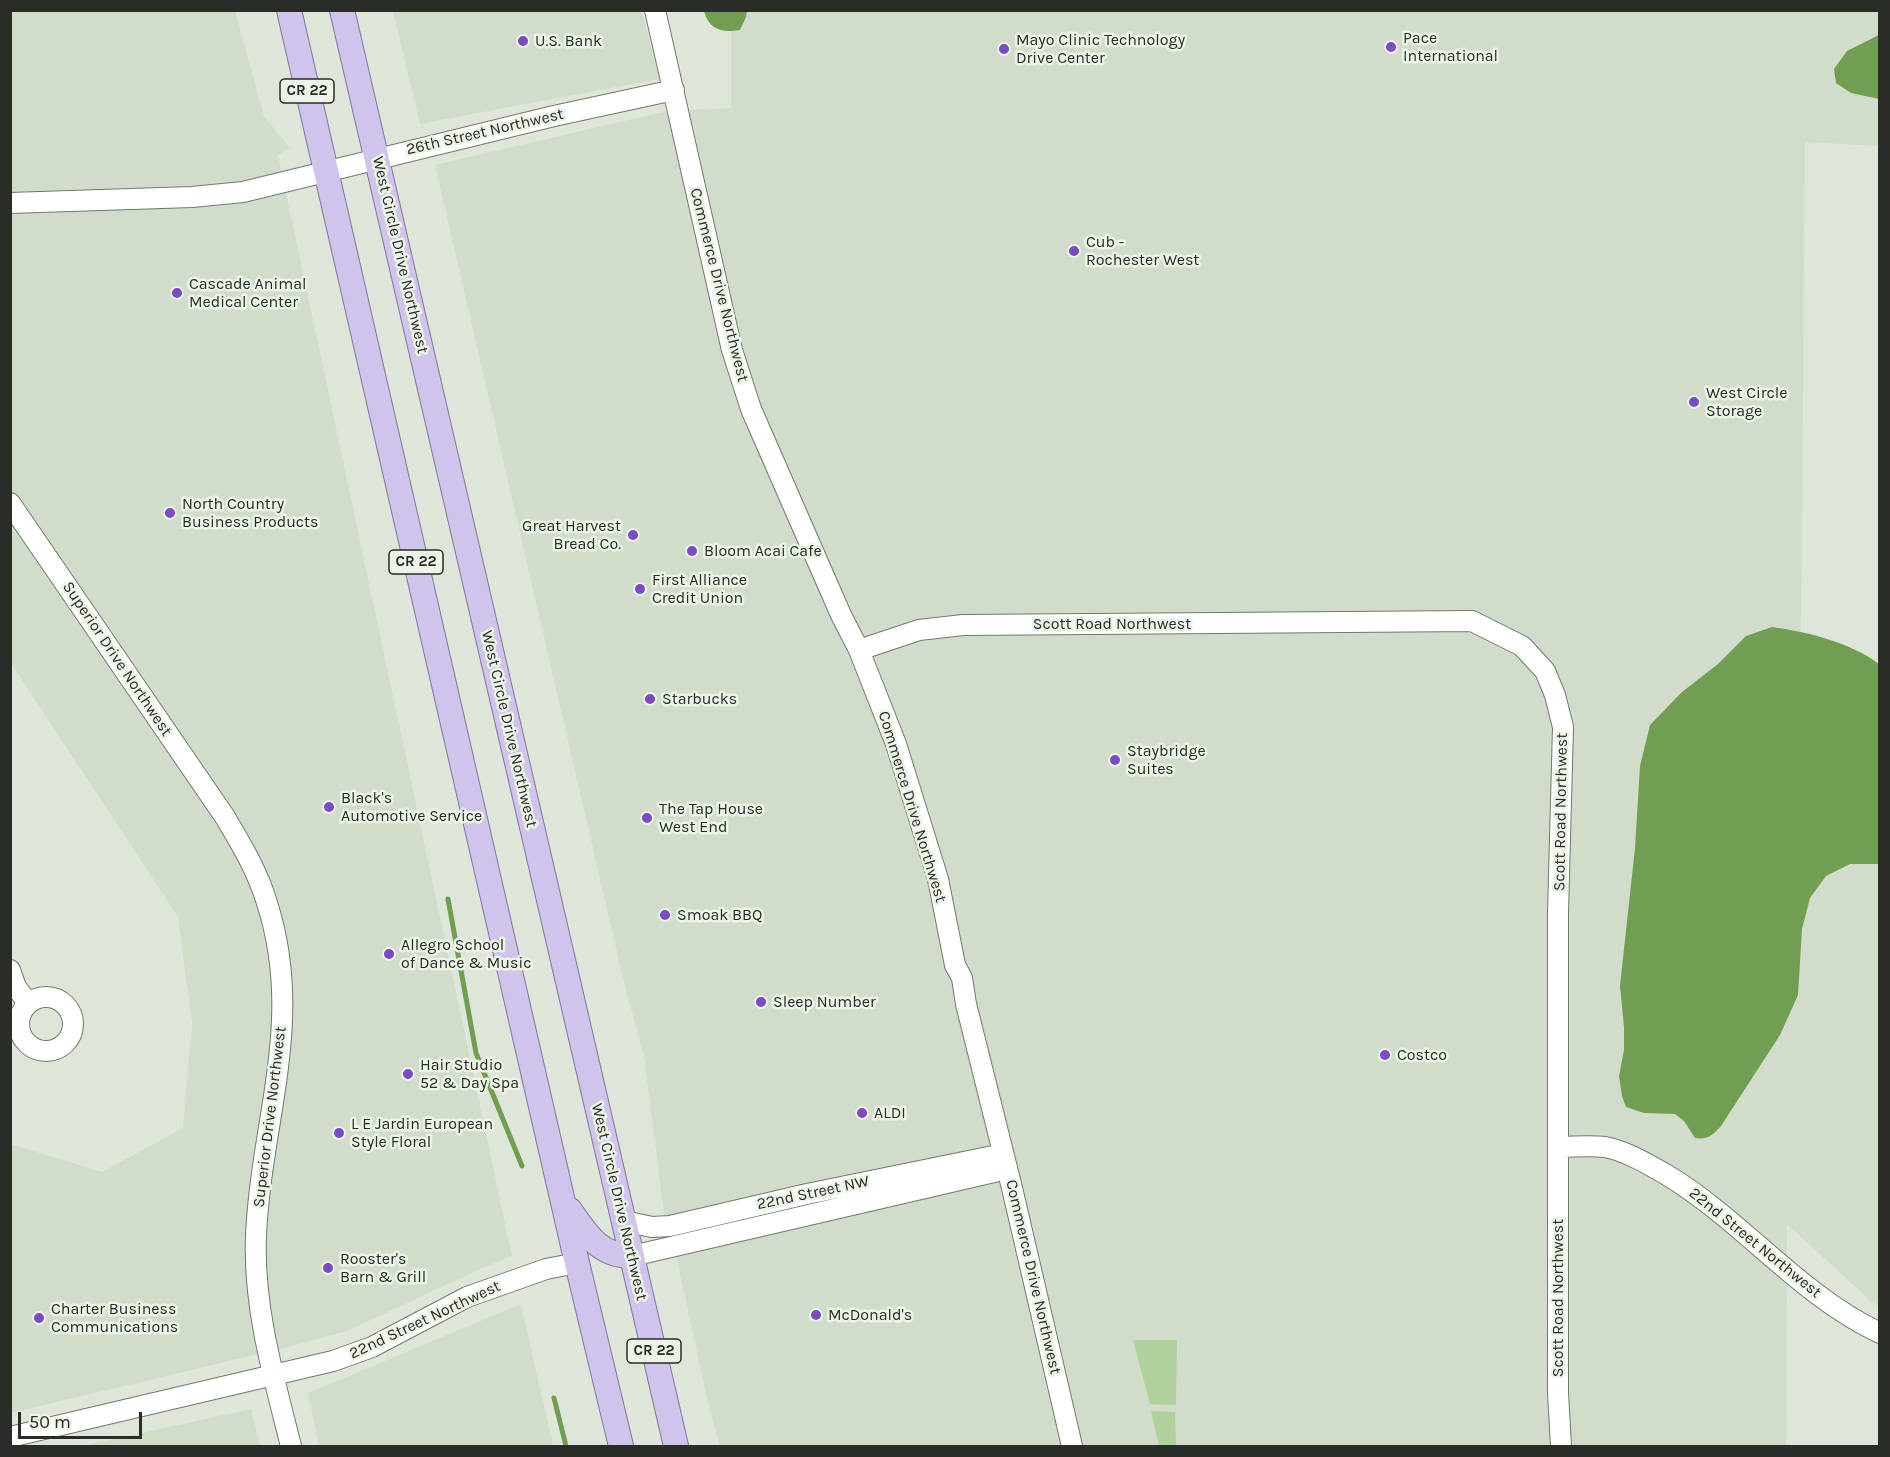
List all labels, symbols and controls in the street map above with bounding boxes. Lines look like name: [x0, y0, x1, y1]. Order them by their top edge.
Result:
place label: Pace International: [1403, 28, 1498, 66]
place label: Mayo Clinic Technology Drive Center: [1016, 30, 1185, 68]
place label: U.S. Bank: [535, 31, 602, 51]
marker: U.S. Bank: [516, 34, 530, 48]
marker: Pace International: [1384, 40, 1398, 54]
marker: Mayo Clinic Technology Drive Center: [997, 42, 1011, 56]
road number: CR 22: [280, 79, 334, 103]
street label: 26th Street Northwest: [404, 105, 566, 159]
street label: West Circle Drive Northwest: [368, 154, 432, 356]
street label: Commerce Drive Northwest: [686, 186, 752, 384]
place label: Cub - Rochester West: [1086, 232, 1199, 270]
marker: Cub - Rochester West: [1067, 244, 1081, 258]
place label: Cascade Animal Medical Center: [189, 274, 306, 312]
marker: Cascade Animal Medical Center: [170, 286, 184, 300]
place label: West Circle Storage: [1706, 383, 1788, 421]
marker: West Circle Storage: [1687, 395, 1701, 409]
place label: North Country Business Products: [182, 494, 319, 532]
marker: North Country Business Products: [163, 506, 177, 520]
place label: Great Harvest Bread Co.: [522, 516, 621, 554]
marker: Great Harvest Bread Co.: [626, 528, 640, 542]
place label: Bloom Acai Cafe: [704, 541, 822, 561]
marker: Bloom Acai Cafe: [685, 544, 699, 558]
road number: CR 22: [389, 550, 443, 574]
place label: First Alliance Credit Union: [652, 570, 747, 608]
street label: Superior Drive Northwest: [58, 578, 176, 740]
marker: First Alliance Credit Union: [633, 582, 647, 596]
street label: Scott Road Northwest: [1033, 614, 1191, 634]
street label: West Circle Drive Northwest: [477, 628, 541, 830]
place label: Starbucks: [662, 689, 737, 709]
marker: Starbucks: [643, 692, 657, 706]
street label: Commerce Drive Northwest: [874, 709, 950, 905]
street label: Scott Road Northwest: [1550, 733, 1572, 891]
place label: Staybridge Suites: [1127, 741, 1206, 779]
marker: Staybridge Suites: [1108, 753, 1122, 767]
place label: Black's Automotive Service: [341, 788, 482, 826]
place label: The Tap House West End: [659, 799, 763, 837]
marker: Black's Automotive Service: [322, 800, 336, 814]
marker: The Tap House West End: [640, 811, 654, 825]
place label: Smoak BBQ: [677, 905, 762, 925]
marker: Smoak BBQ: [658, 908, 672, 922]
place label: Allegro School of Dance & Music: [401, 935, 531, 973]
marker: Allegro School of Dance & Music: [382, 947, 396, 961]
place label: Sleep Number: [773, 992, 876, 1012]
marker: Sleep Number: [754, 995, 768, 1009]
street label: Superior Drive Northwest: [249, 1025, 291, 1209]
place label: Costco: [1397, 1045, 1447, 1065]
marker: Costco: [1378, 1048, 1392, 1062]
place label: Hair Studio 52 & Day Spa: [420, 1055, 519, 1093]
marker: Hair Studio 52 & Day Spa: [401, 1067, 415, 1081]
street label: West Circle Drive Northwest: [587, 1101, 651, 1303]
place label: ALDI: [874, 1103, 906, 1123]
marker: ALDI: [855, 1106, 869, 1120]
place label: L E Jardin European Style Floral: [351, 1114, 493, 1152]
marker: L E Jardin European Style Floral: [332, 1126, 346, 1140]
street label: 22nd Street NW: [755, 1172, 871, 1214]
street label: Commerce Drive Northwest: [1001, 1178, 1065, 1376]
street label: 22nd Street Northwest: [1685, 1184, 1825, 1302]
street label: Scott Road Northwest: [1548, 1219, 1568, 1377]
place label: Rooster's Barn & Grill: [340, 1249, 426, 1287]
marker: Rooster's Barn & Grill: [321, 1261, 335, 1275]
street label: 22nd Street Northwest: [346, 1277, 504, 1363]
place label: Charter Business Communications: [51, 1299, 178, 1337]
place label: McDonald's: [828, 1305, 912, 1325]
marker: McDonald's: [809, 1308, 823, 1322]
marker: Charter Business Communications: [32, 1311, 46, 1325]
road number: CR 22: [627, 1339, 681, 1363]
scale bar: [21, 1400, 146, 1438]
text: 50 m: [29, 1411, 71, 1433]

